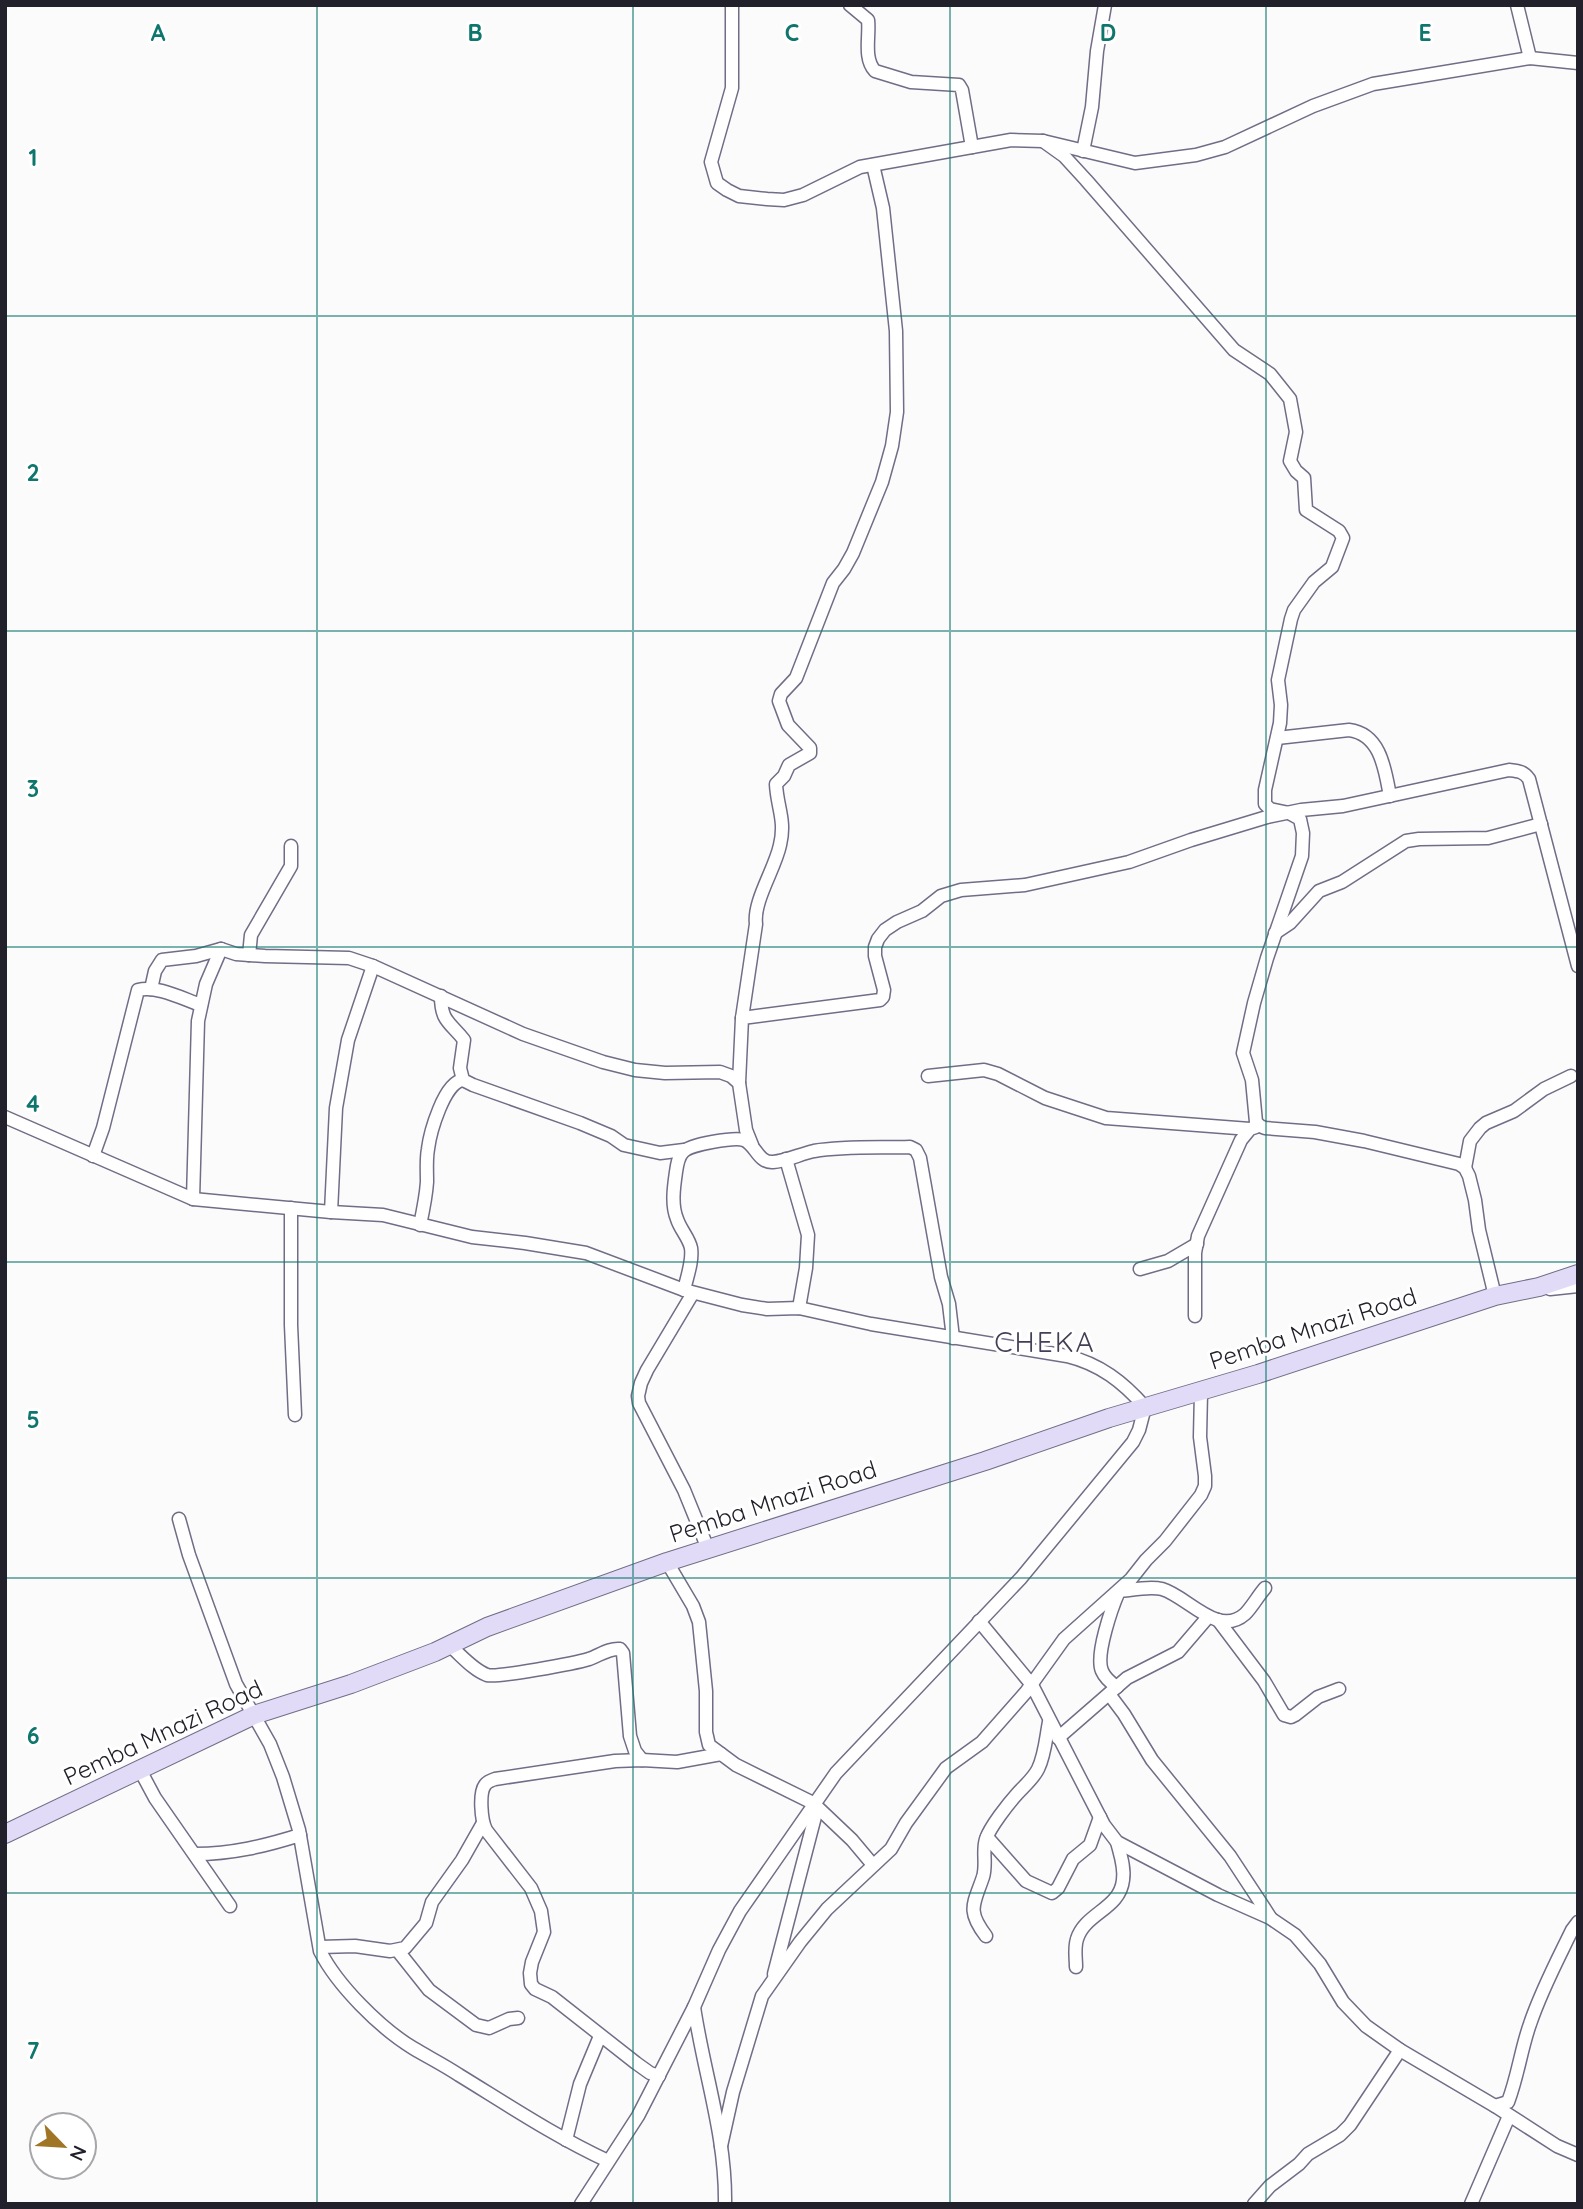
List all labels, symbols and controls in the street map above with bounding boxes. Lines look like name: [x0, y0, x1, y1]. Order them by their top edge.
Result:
text: A: [151, 18, 166, 47]
text: B: [467, 18, 483, 47]
text: C: [785, 18, 799, 47]
text: D: [1100, 18, 1116, 47]
text: E: [1418, 18, 1432, 47]
text: 1: [29, 143, 37, 172]
text: 2: [26, 458, 40, 487]
text: 3: [27, 774, 39, 803]
text: 4: [26, 1089, 40, 1118]
street label: Pemba Mnazi Road: [1205, 1280, 1420, 1376]
district label: CHEKA: [994, 1324, 1096, 1359]
text: 5: [26, 1405, 40, 1434]
street label: Pemba Mnazi Road: [665, 1453, 880, 1549]
street label: Pemba Mnazi Road: [58, 1673, 267, 1791]
text: 6: [27, 1721, 39, 1750]
text: 7: [27, 2036, 40, 2065]
north arrow: [28, 2111, 98, 2181]
text: N: [65, 2142, 92, 2165]

